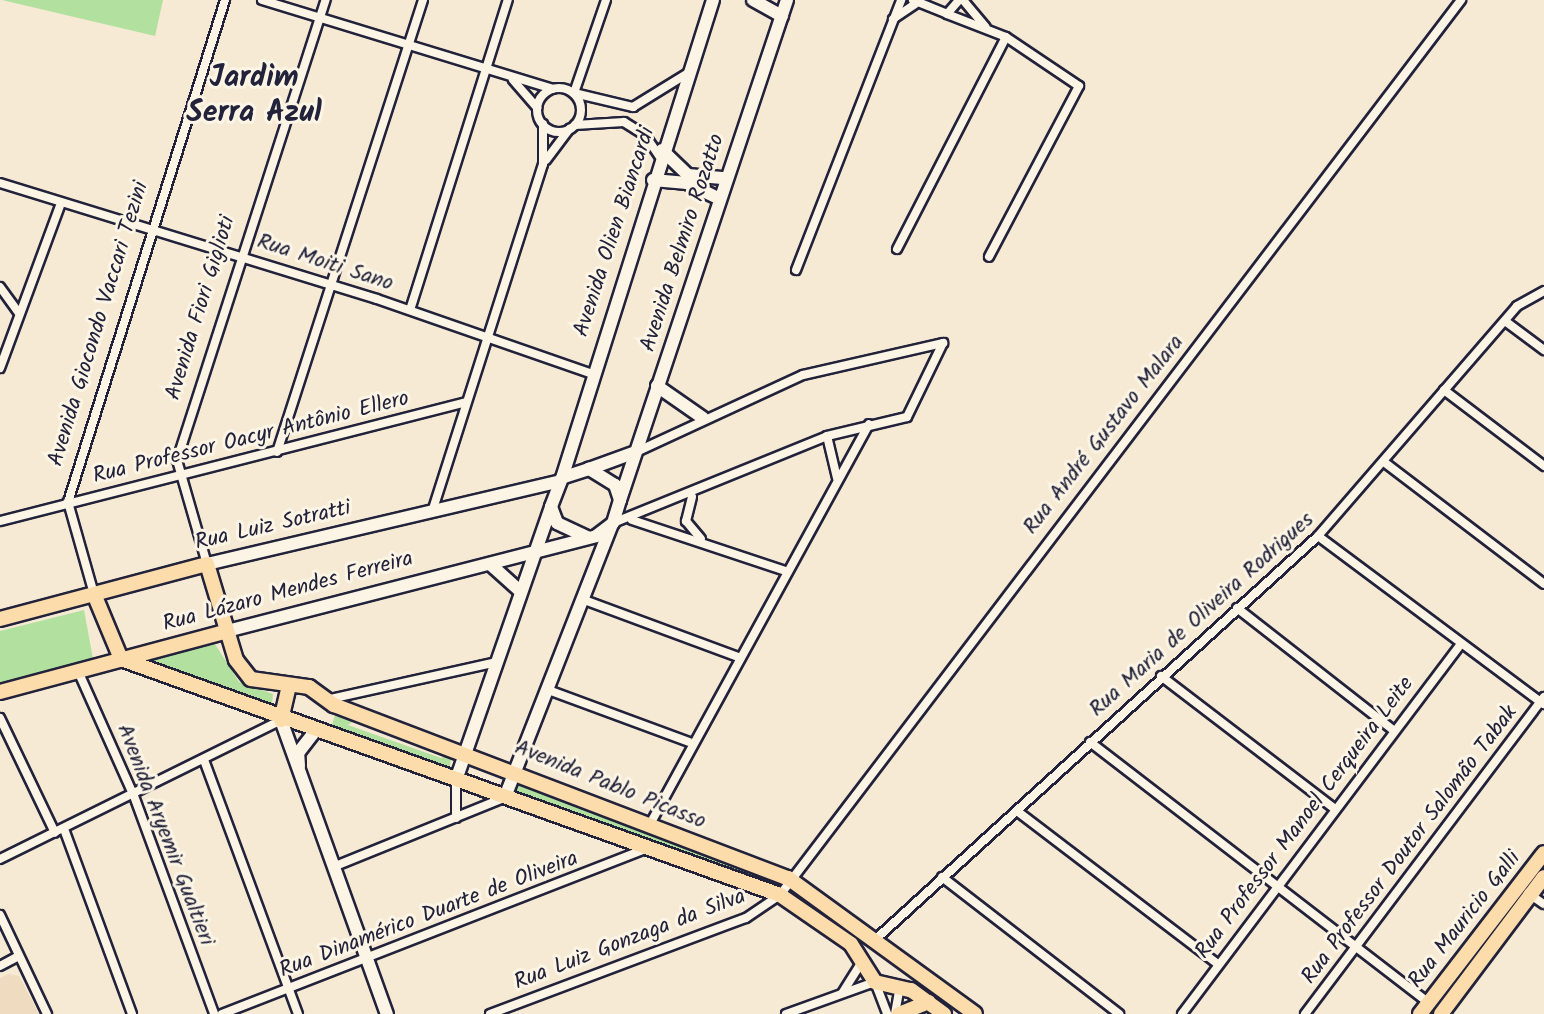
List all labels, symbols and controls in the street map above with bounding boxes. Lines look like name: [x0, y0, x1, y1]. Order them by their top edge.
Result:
district label: Jardim Serra Azul: [186, 60, 322, 130]
street label: Avenida Olien Biancardi: [569, 124, 661, 340]
street label: Avenida Belmiro Rozatto: [635, 131, 731, 355]
street label: Avenida Giocondo Vaccari Tezini: [43, 178, 155, 470]
street label: Avenida Fiori Giglioti: [160, 213, 242, 403]
street label: Rua Moiti Sano: [254, 229, 396, 297]
street label: Rua André Gustavo Malara: [1018, 330, 1190, 540]
street label: Rua Professor Oacyr Antônio Ellero: [90, 386, 412, 490]
street label: Rua Luiz Sotratti: [193, 495, 353, 557]
street label: Rua Maria de Oliveira Rodrigues: [1084, 507, 1320, 723]
street label: Rua Lázaro Mendes Ferreira: [160, 546, 416, 638]
street label: Rua Professor Manoel Cerqueira Leite: [1190, 672, 1420, 964]
street label: Rua Professor Doutor Salomão Tabak: [1296, 700, 1524, 990]
street label: Avenida Aryemir Gualtieri: [111, 720, 219, 950]
street label: Avenida Pablo Picasso: [511, 735, 709, 835]
street label: Rua Dinamérico Duarte de Oliveira: [276, 846, 582, 984]
street label: Rua Mauricio Galli: [1403, 846, 1527, 994]
street label: Rua Luiz Gonzaga da Silva: [511, 884, 749, 996]

